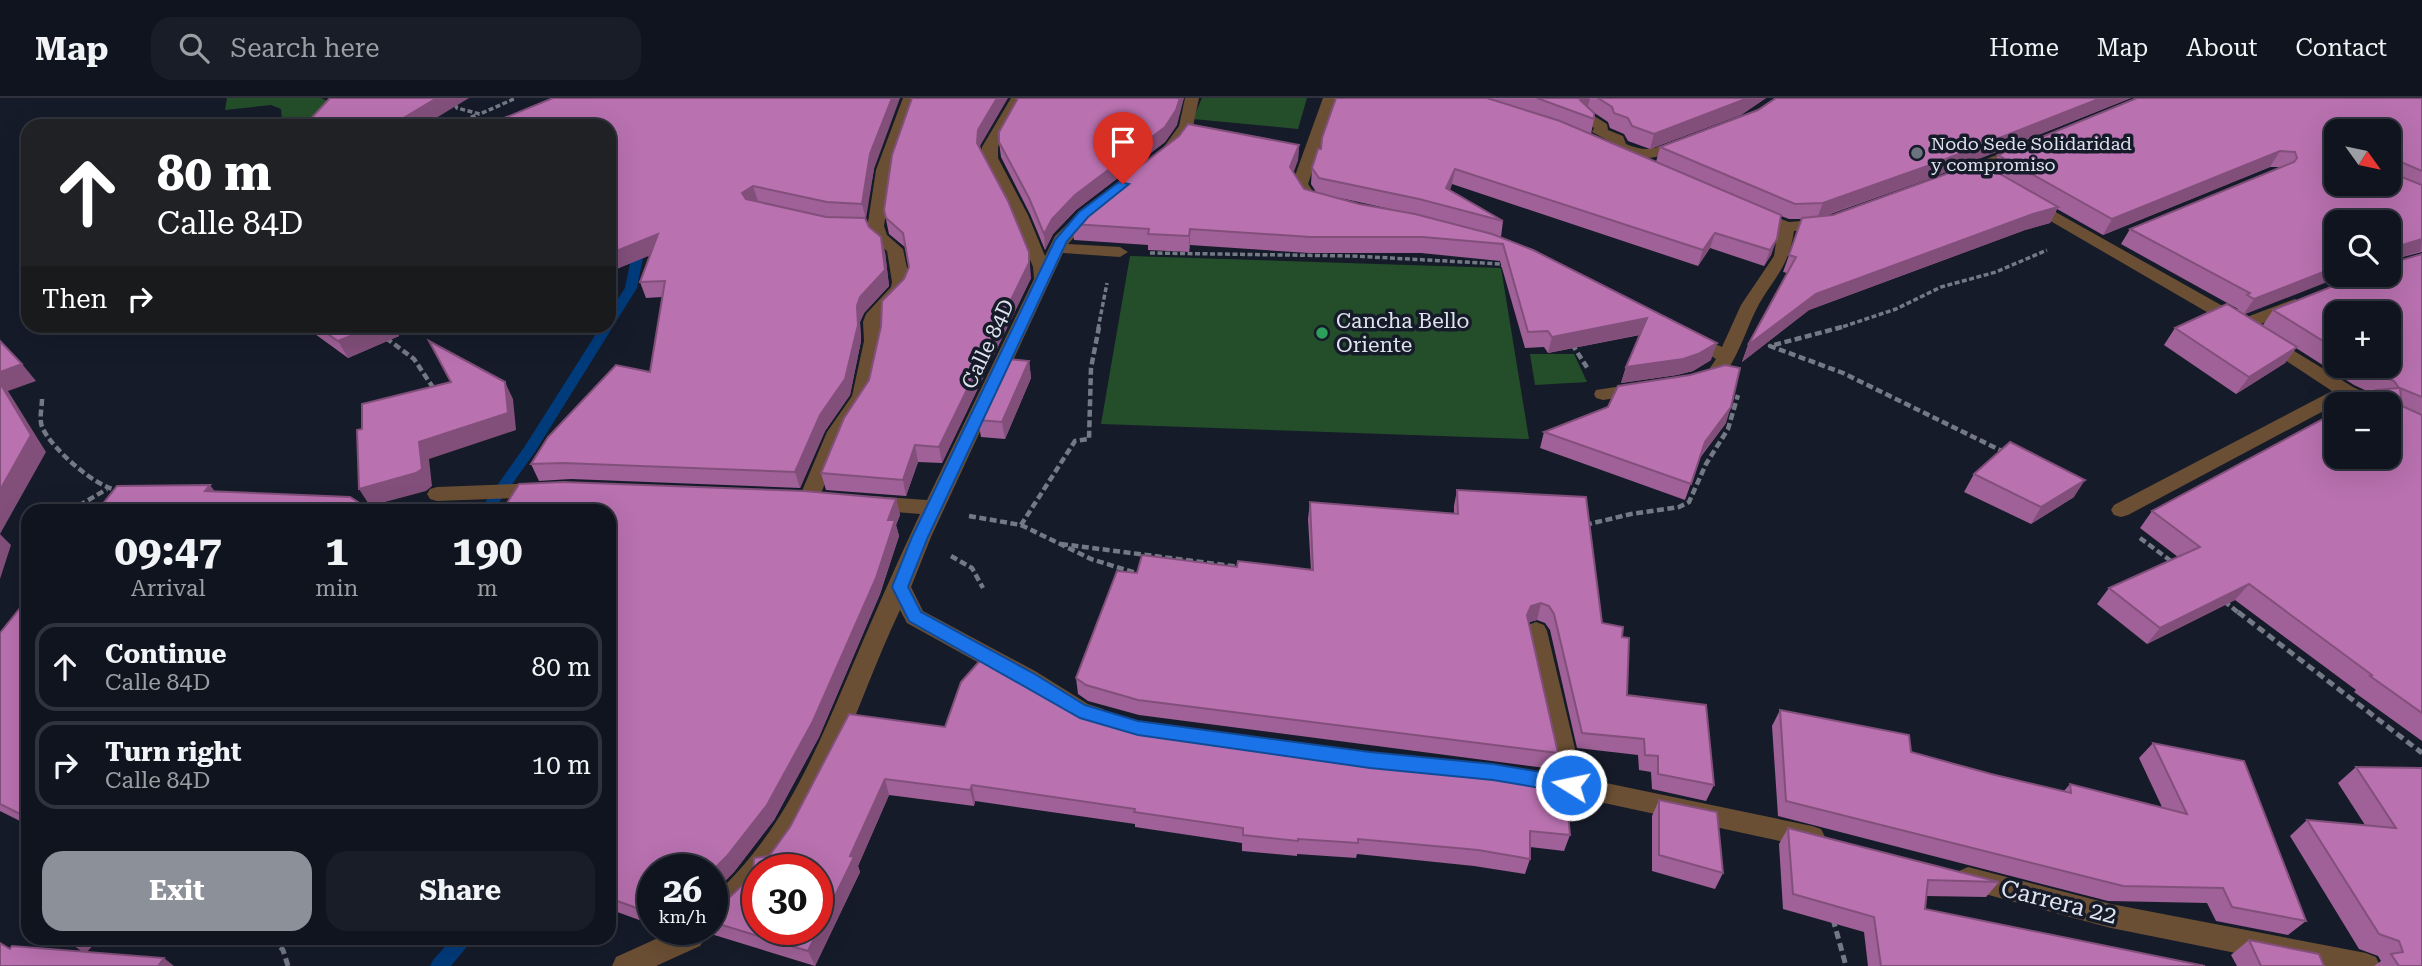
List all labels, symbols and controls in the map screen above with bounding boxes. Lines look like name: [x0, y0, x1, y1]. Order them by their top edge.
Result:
search box: [151, 17, 641, 80]
text: Map: [35, 29, 109, 68]
icon: search: [175, 29, 213, 67]
text: Search here: [231, 33, 380, 63]
text: Home: [1989, 34, 2059, 62]
text: Map: [2097, 34, 2148, 62]
text: About: [2186, 34, 2257, 62]
text: Contact: [2295, 34, 2387, 62]
pin: [1093, 112, 1153, 184]
north arrow: [2324, 119, 2401, 196]
map controls: [2324, 119, 2401, 469]
icon: arrive: [1104, 123, 1142, 161]
place label: Nodo Sede Solidaridad y compromiso: [1931, 133, 2132, 175]
text: 80 m: [157, 145, 272, 202]
marker: Nodo Sede Solidaridad y compromiso: [1909, 145, 1925, 161]
icon: ahead: [42, 147, 133, 238]
text: Calle 84D: [157, 204, 303, 242]
button: search: [2324, 210, 2401, 287]
icon: right: [121, 280, 159, 318]
text: Then: [42, 284, 107, 314]
street label: Calle 84D: [957, 295, 1019, 393]
button: +: [2324, 301, 2401, 378]
place label: Cancha Bello Oriente: [1336, 309, 1469, 357]
marker: Cancha Bello Oriente: [1314, 325, 1330, 341]
button: −: [2324, 392, 2401, 469]
text: 09:47: [115, 526, 222, 575]
text: 1: [325, 526, 349, 575]
text: 190: [452, 526, 522, 575]
text: Arrival: [131, 575, 205, 602]
text: min: [315, 575, 358, 602]
text: m: [477, 575, 498, 602]
text: Continue: [105, 639, 227, 669]
icon: ahead: [46, 648, 84, 686]
text: 80 m: [532, 652, 591, 682]
text: Calle 84D: [105, 669, 210, 696]
text: Turn right: [105, 737, 241, 767]
icon: right: [46, 746, 84, 784]
position arrow: [1534, 748, 1608, 822]
text: 10 m: [532, 750, 591, 780]
text: Calle 84D: [105, 767, 210, 794]
button: Exit: [42, 851, 312, 931]
button: Share: [326, 851, 595, 931]
speed limit sign: 30: [742, 854, 833, 945]
text: 26: [663, 870, 702, 911]
street label: Carrera 22: [1998, 874, 2120, 930]
text: km/h: [658, 906, 707, 927]

